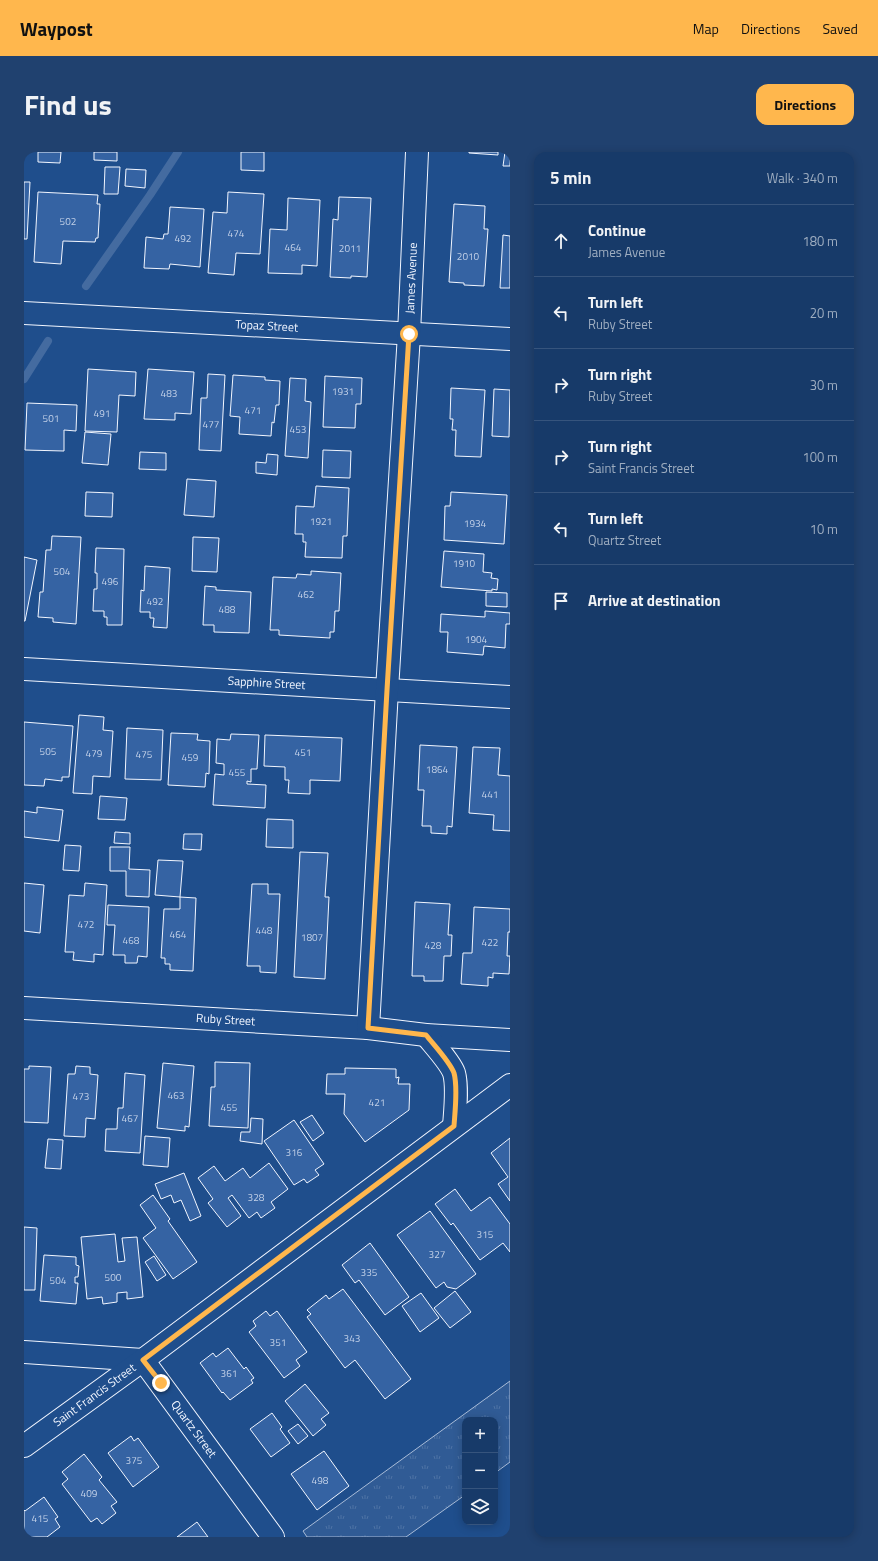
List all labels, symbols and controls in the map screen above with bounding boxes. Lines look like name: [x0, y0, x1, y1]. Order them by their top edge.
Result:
text: Waypost: [20, 14, 93, 43]
text: Map: [693, 18, 719, 39]
text: Directions: [741, 18, 800, 39]
text: Saved: [822, 18, 858, 39]
text: Find us: [24, 83, 112, 126]
button: Directions: [756, 84, 854, 125]
text: 5 min: [550, 165, 591, 191]
text: Walk · 340 m: [767, 168, 838, 188]
house number: 502: [60, 214, 76, 229]
text: Continue: [588, 219, 646, 242]
house number: 474: [228, 226, 245, 241]
icon: ahead: [550, 230, 572, 252]
house number: 492: [175, 231, 191, 246]
text: 180 m: [802, 231, 838, 251]
house number: 464: [285, 240, 302, 255]
house number: 2011: [339, 241, 361, 256]
street label: James Avenue: [400, 242, 422, 314]
text: James Avenue: [588, 242, 665, 262]
house number: 2010: [457, 249, 480, 264]
text: Turn left: [588, 291, 643, 314]
icon: left: [550, 302, 572, 324]
text: 20 m: [810, 303, 838, 323]
street label: Topaz Street: [235, 314, 299, 337]
text: Ruby Street: [588, 314, 652, 334]
route start: [400, 325, 418, 343]
text: Turn right: [588, 363, 652, 386]
icon: right: [550, 374, 572, 396]
text: 30 m: [810, 375, 838, 395]
house number: 1931: [332, 384, 354, 399]
house number: 483: [161, 386, 177, 401]
text: Ruby Street: [588, 386, 652, 406]
house number: 471: [245, 403, 261, 418]
house number: 491: [94, 406, 110, 421]
house number: 501: [43, 411, 59, 426]
house number: 477: [203, 417, 219, 432]
house number: 453: [290, 422, 306, 437]
text: Turn right: [588, 435, 652, 458]
icon: right: [550, 446, 572, 468]
text: 100 m: [802, 447, 838, 467]
text: Saint Francis Street: [588, 458, 694, 478]
text: Turn left: [588, 507, 643, 530]
house number: 1921: [310, 514, 332, 529]
house number: 1934: [464, 516, 487, 531]
icon: left: [550, 518, 572, 540]
text: 10 m: [810, 519, 838, 539]
text: Quartz Street: [588, 530, 661, 550]
house number: 1910: [453, 556, 476, 571]
house number: 504: [54, 564, 71, 579]
house number: 496: [102, 574, 119, 589]
house number: 462: [298, 587, 314, 602]
text: Arrive at destination: [588, 589, 721, 612]
icon: arrive: [550, 590, 572, 612]
house number: 492: [147, 594, 163, 609]
house number: 488: [219, 602, 236, 617]
house number: 1904: [465, 632, 488, 647]
street label: Sapphire Street: [227, 671, 307, 694]
house number: 505: [40, 744, 57, 759]
house number: 451: [295, 745, 311, 760]
house number: 479: [86, 746, 103, 761]
house number: 475: [136, 747, 153, 762]
house number: 459: [182, 750, 199, 765]
house number: 1864: [426, 762, 449, 777]
house number: 455: [229, 765, 246, 780]
house number: 441: [482, 787, 498, 802]
house number: 472: [78, 917, 94, 932]
house number: 448: [256, 923, 273, 938]
house number: 464: [170, 927, 187, 942]
house number: 1807: [301, 930, 323, 945]
house number: 468: [123, 933, 140, 948]
house number: 422: [482, 935, 498, 950]
house number: 428: [425, 938, 442, 953]
street label: Ruby Street: [195, 1008, 257, 1030]
house number: 463: [168, 1088, 184, 1103]
house number: 473: [73, 1089, 89, 1104]
house number: 421: [369, 1095, 385, 1110]
house number: 455: [221, 1100, 238, 1115]
house number: 467: [122, 1111, 138, 1126]
house number: 316: [286, 1145, 303, 1160]
house number: 328: [248, 1190, 265, 1205]
house number: 315: [477, 1227, 494, 1242]
house number: 327: [429, 1247, 445, 1262]
house number: 335: [361, 1265, 378, 1280]
house number: 500: [105, 1270, 122, 1285]
house number: 504: [50, 1273, 67, 1288]
house number: 343: [344, 1331, 360, 1346]
house number: 351: [270, 1335, 286, 1350]
street label: Saint Francis Street: [49, 1358, 140, 1431]
house number: 361: [221, 1366, 237, 1381]
route end: [152, 1374, 170, 1392]
street label: Quartz Street: [166, 1396, 222, 1462]
map controls: [462, 1417, 498, 1525]
button: +: [462, 1417, 498, 1453]
house number: 375: [126, 1453, 143, 1468]
button: −: [462, 1453, 498, 1489]
house number: 498: [312, 1473, 329, 1488]
house number: 409: [81, 1486, 98, 1501]
button: layers: [462, 1489, 498, 1525]
house number: 415: [32, 1511, 49, 1526]

